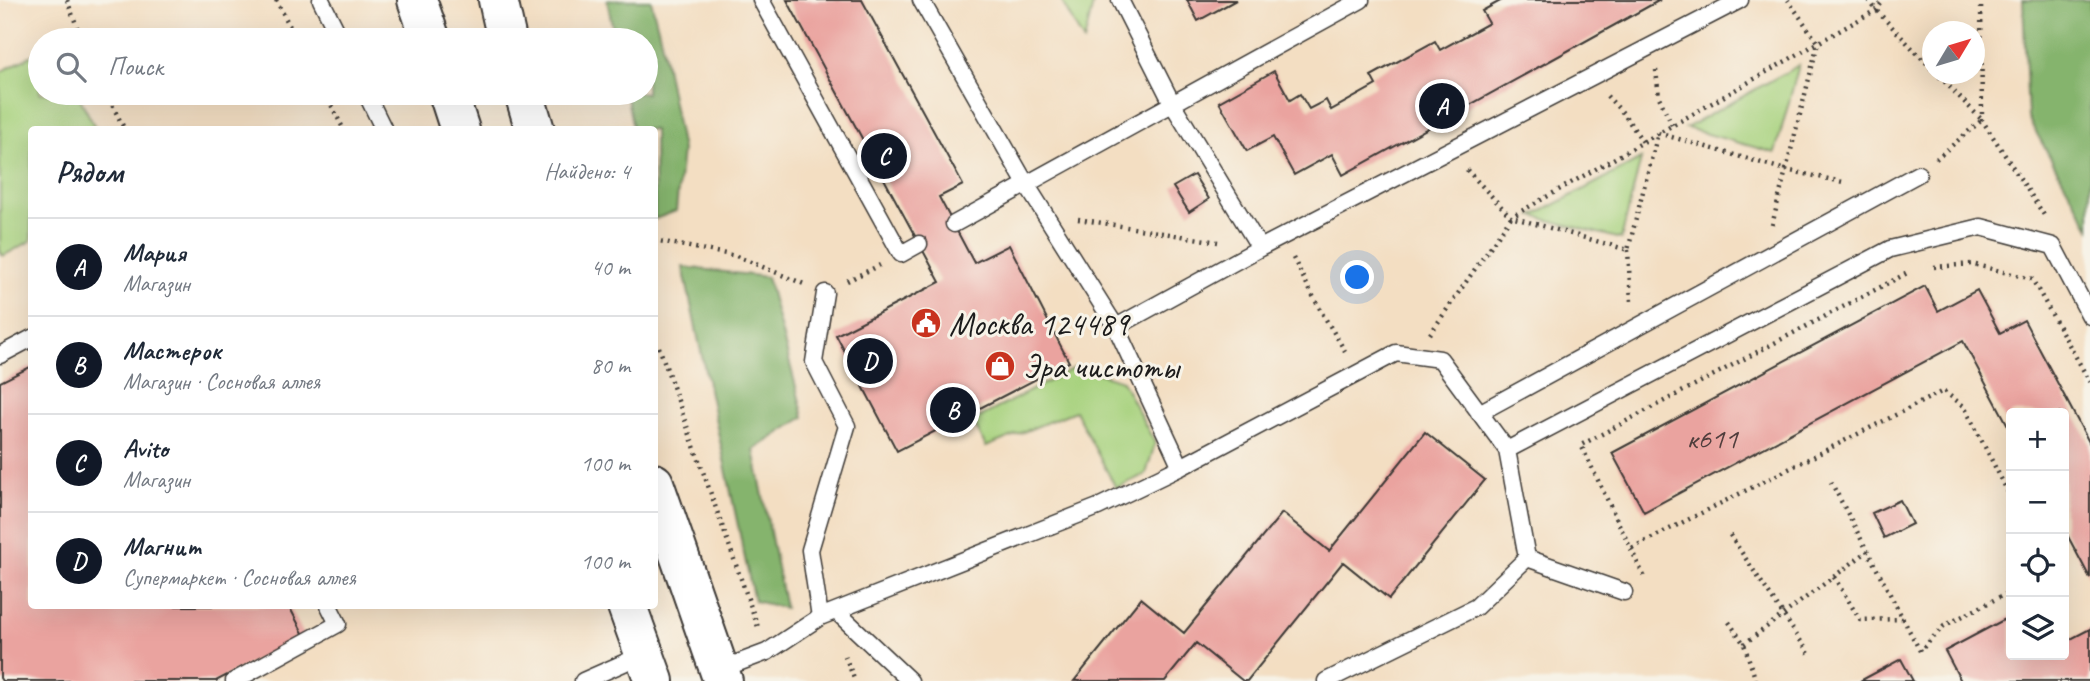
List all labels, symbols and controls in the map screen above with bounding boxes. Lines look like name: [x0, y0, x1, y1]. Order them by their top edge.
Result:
north arrow: [1922, 21, 1985, 84]
search box: [28, 28, 658, 105]
icon: search: [52, 48, 90, 86]
text: Поиск: [108, 50, 163, 83]
pin: A: [1419, 80, 1465, 132]
pin: C: [861, 130, 907, 182]
text: Рядом: [56, 153, 123, 191]
text: Найдено: 4: [544, 157, 630, 186]
text: Мария: [123, 236, 186, 269]
text: A: [73, 253, 85, 282]
text: 40 m: [591, 253, 630, 282]
your location: [1340, 260, 1374, 294]
text: Магазин: [123, 269, 190, 298]
place label: Москва 124489: [949, 303, 1132, 345]
public building icon: Москва 124489: [909, 306, 943, 340]
text: Мастерок: [123, 334, 221, 367]
pin: D: [847, 335, 893, 387]
place label: Эра чистоты: [1023, 346, 1182, 388]
shop icon: Эра чистоты: [983, 349, 1017, 383]
text: B: [73, 351, 85, 380]
text: 80 m: [591, 351, 630, 380]
text: Магазин · Сосновая аллея: [123, 367, 320, 396]
pin: B: [930, 384, 976, 436]
map controls: [2006, 408, 2069, 660]
button: +: [2006, 408, 2069, 471]
house number: к611: [1686, 419, 1739, 457]
text: Avito: [123, 432, 168, 465]
text: C: [74, 449, 84, 478]
text: 100 m: [581, 449, 630, 478]
text: Магазин: [123, 465, 190, 494]
button: −: [2006, 471, 2069, 534]
text: Магнит: [123, 530, 202, 563]
button: locate: [2006, 534, 2069, 597]
text: D: [72, 547, 86, 576]
text: 100 m: [581, 547, 630, 576]
text: Супермаркет · Сосновая аллея: [123, 563, 356, 592]
button: layers: [2006, 597, 2069, 660]

